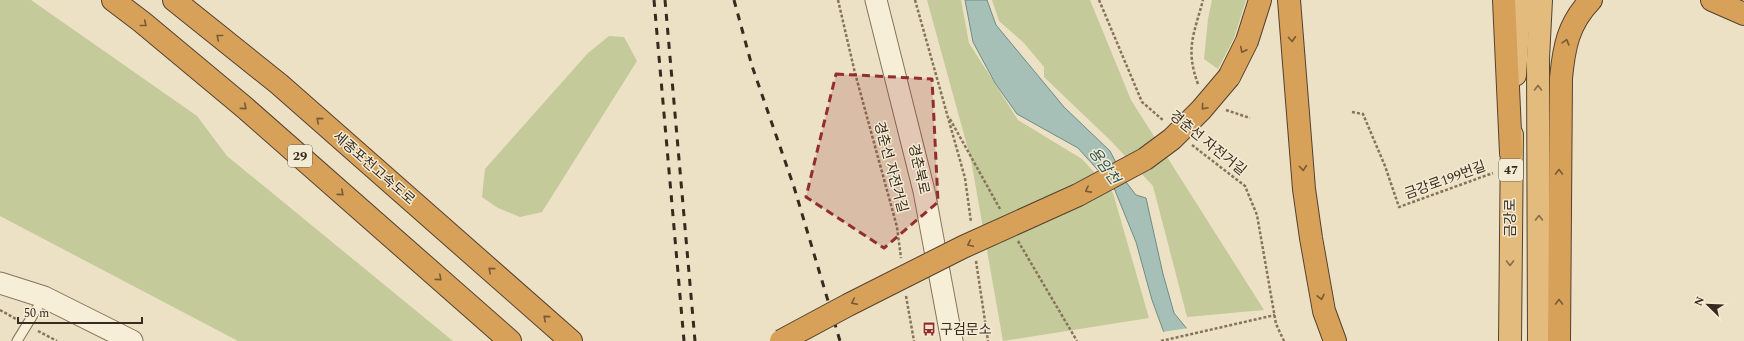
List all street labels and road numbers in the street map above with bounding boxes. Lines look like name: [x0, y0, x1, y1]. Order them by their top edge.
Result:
street label: 경춘선 자전거길: [1165, 105, 1251, 181]
street label: 경춘선 자전거길: [869, 119, 913, 215]
street label: 세종포천고속도로: [328, 126, 420, 210]
street label: 경춘북로: [903, 142, 935, 197]
road number: 29: [288, 145, 312, 167]
street label: 금강로199번길: [1401, 156, 1489, 204]
road number: 47: [1499, 159, 1523, 181]
street label: 금강로: [1500, 199, 1521, 237]

